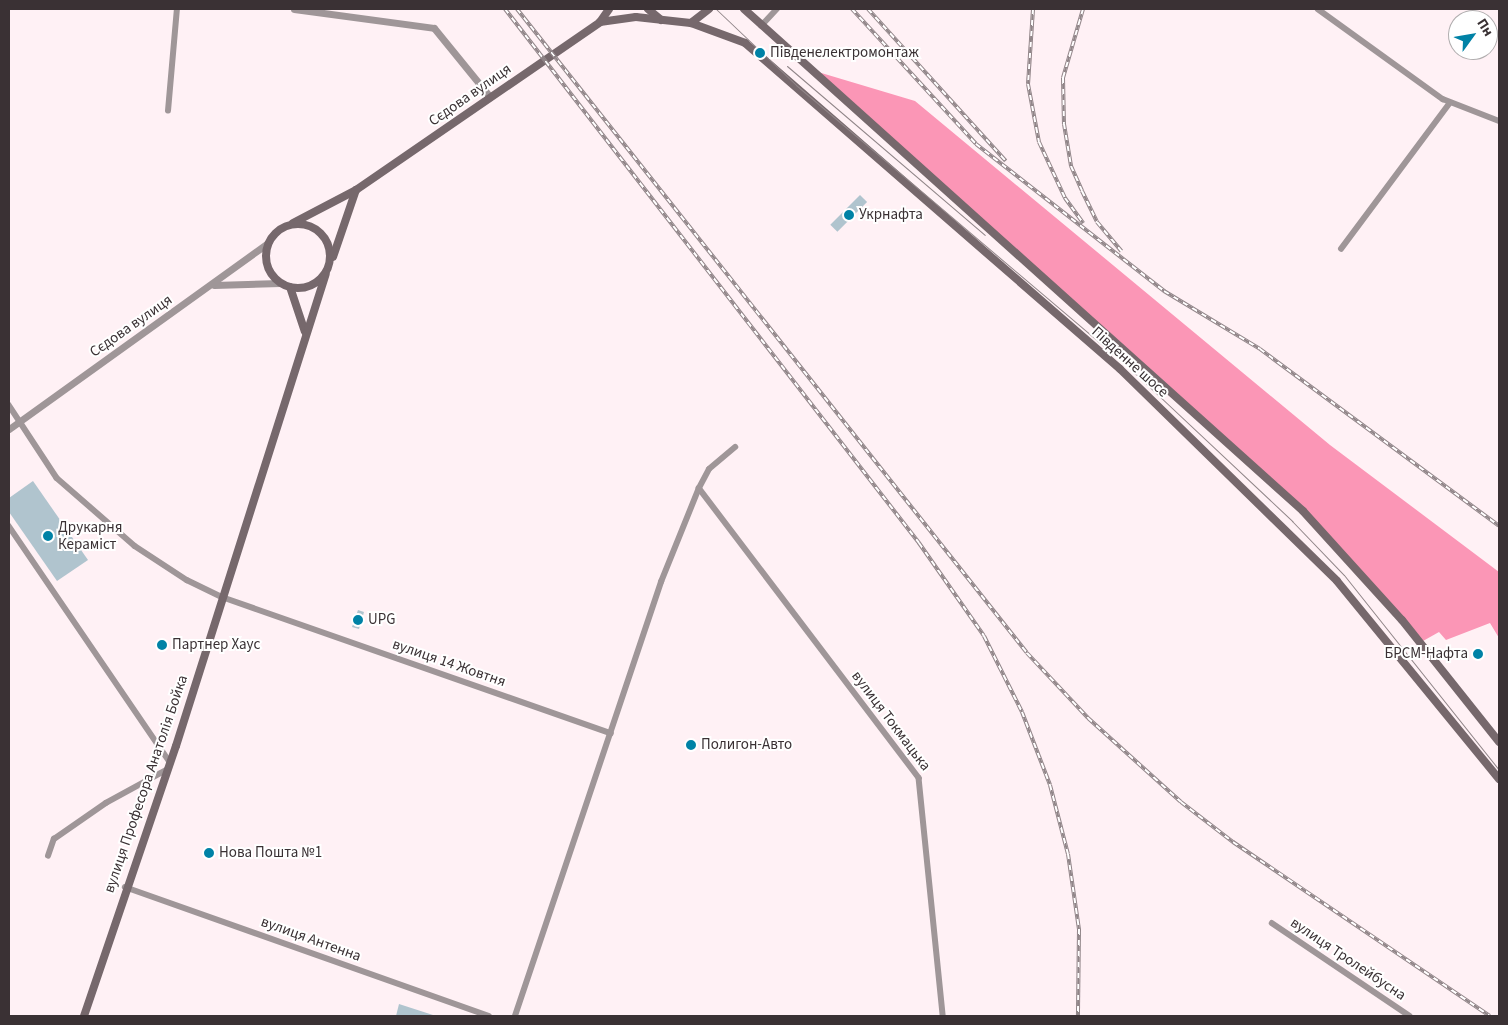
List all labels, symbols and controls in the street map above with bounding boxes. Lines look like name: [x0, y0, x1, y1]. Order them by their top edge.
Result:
north arrow: [1448, 10, 1498, 60]
text: Пн: [1472, 15, 1498, 40]
place label: Південелектромонтаж: [770, 44, 919, 62]
marker: Південелектромонтаж: [754, 47, 766, 59]
street label: Сєдова вулиця: [425, 60, 515, 130]
place label: Укрнафта: [859, 206, 923, 224]
marker: Укрнафта: [843, 209, 855, 221]
street label: Сєдова вулиця: [86, 291, 176, 361]
street label: Південне шосе: [1088, 323, 1172, 401]
place label: Друкарня Кераміст: [58, 518, 122, 553]
marker: Друкарня Кераміст: [42, 530, 54, 542]
place label: UPG: [368, 611, 395, 629]
marker: UPG: [352, 614, 364, 626]
street label: вулиця 14 Жовтня: [390, 635, 508, 691]
place label: Партнер Хаус: [172, 636, 260, 654]
marker: Партнер Хаус: [156, 639, 168, 651]
place label: БРСМ-Нафта: [1384, 645, 1468, 663]
marker: БРСМ-Нафта: [1472, 648, 1484, 660]
street label: вулиця Токмацька: [848, 668, 934, 774]
street label: вулиця Професора Анатолія Бойка: [100, 673, 192, 895]
place label: Полигон-Авто: [701, 736, 792, 754]
marker: Полигон-Авто: [685, 739, 697, 751]
place label: Нова Пошта №1: [219, 844, 322, 862]
marker: Нова Пошта №1: [203, 847, 215, 859]
street label: вулиця Антенна: [259, 913, 363, 965]
street label: вулиця Тролейбусна: [1287, 914, 1409, 1004]

